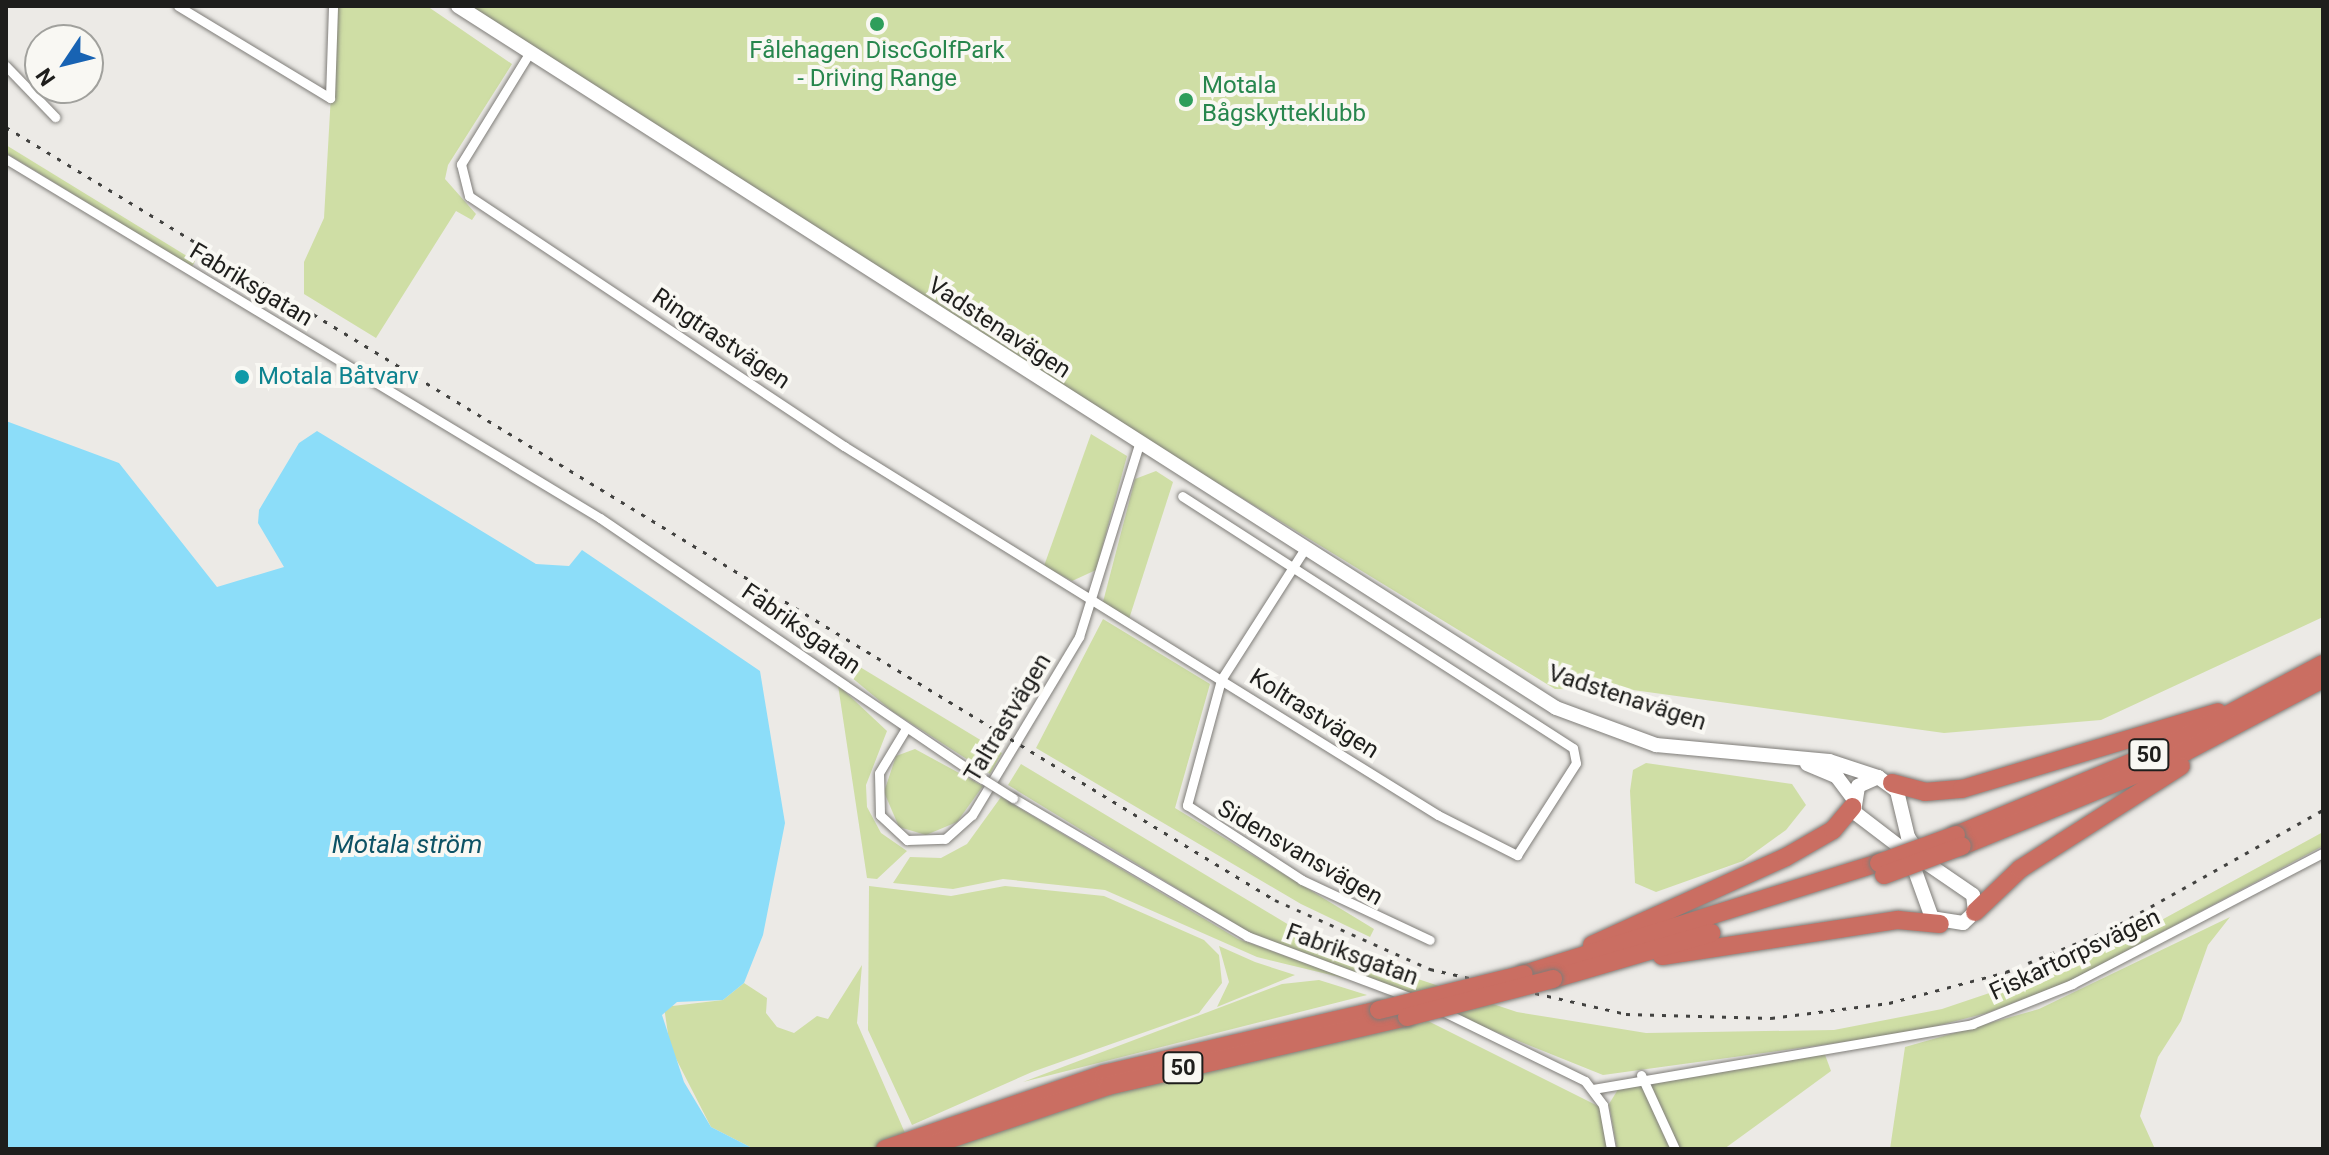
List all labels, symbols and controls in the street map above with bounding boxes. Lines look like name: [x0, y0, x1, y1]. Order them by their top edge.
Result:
marker: Fålehagen DiscGolfPark - Driving Range: [868, 15, 886, 33]
north arrow: [24, 24, 104, 104]
place label: Fålehagen DiscGolfPark - Driving Range: [749, 37, 1005, 93]
text: N: [31, 63, 60, 90]
place label: Motala Bågskytteklubb: [1202, 72, 1366, 128]
marker: Motala Bågskytteklubb: [1177, 91, 1195, 109]
street label: Fabriksgatan: [184, 237, 318, 333]
street label: Vadstenavägen: [922, 271, 1076, 385]
street label: Ringtrastvägen: [647, 282, 795, 396]
place label: Motala Båtvarv: [258, 363, 419, 391]
marker: Motala Båtvarv: [233, 368, 251, 386]
street label: Fabriksgatan: [736, 577, 866, 681]
street label: Taltrastvägen: [958, 649, 1058, 787]
street label: Vadstenavägen: [1544, 659, 1710, 737]
street label: Koltrastvägen: [1244, 663, 1384, 765]
road number: 50: [2127, 737, 2171, 773]
street label: Sidensvansvägen: [1212, 794, 1388, 912]
water label: Motala ström: [332, 829, 482, 861]
street label: Fiskartorpsvägen: [1985, 903, 2165, 1007]
street label: Fabriksgatan: [1282, 918, 1422, 992]
road number: 50: [1161, 1050, 1205, 1086]

